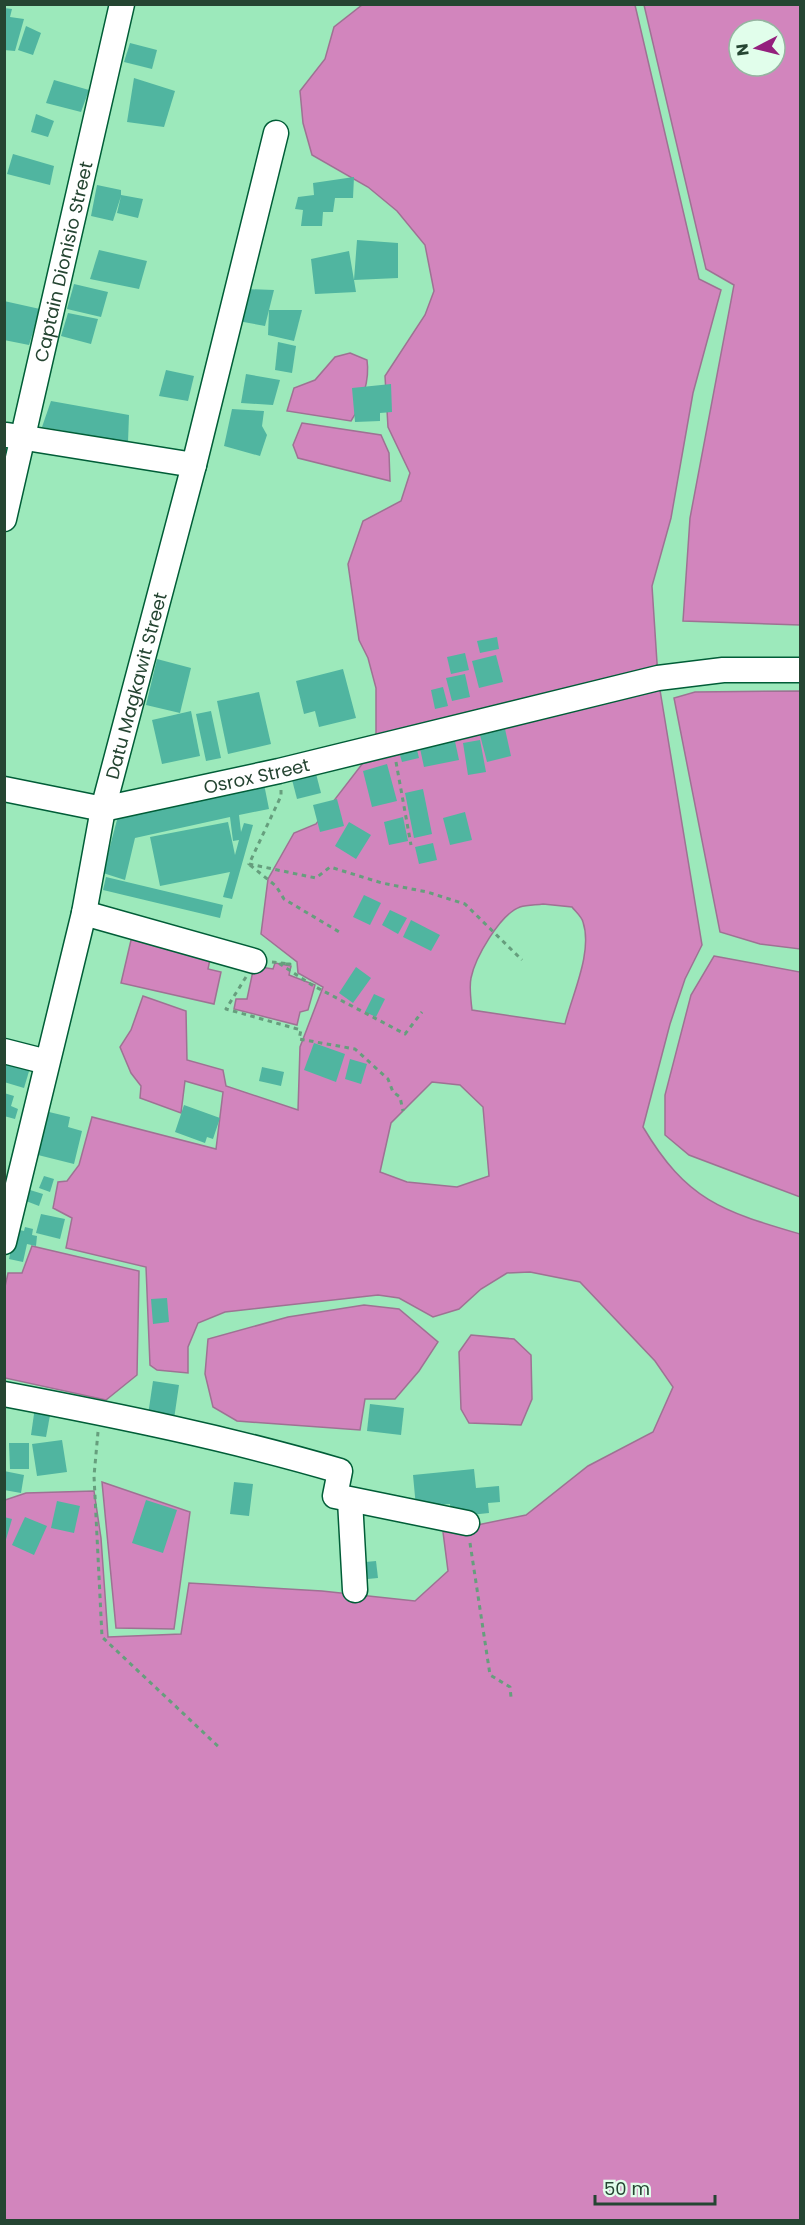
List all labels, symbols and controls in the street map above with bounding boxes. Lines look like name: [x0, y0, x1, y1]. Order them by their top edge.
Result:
north arrow: [727, 18, 787, 78]
text: N: [730, 42, 755, 57]
street label: Captain Dionisio Street: [28, 159, 98, 365]
street label: Datu Magkawit Street: [99, 589, 172, 782]
street label: Osrox Street: [201, 751, 312, 799]
scale bar: [595, 2168, 715, 2206]
text: 50 m: [604, 2176, 650, 2201]

